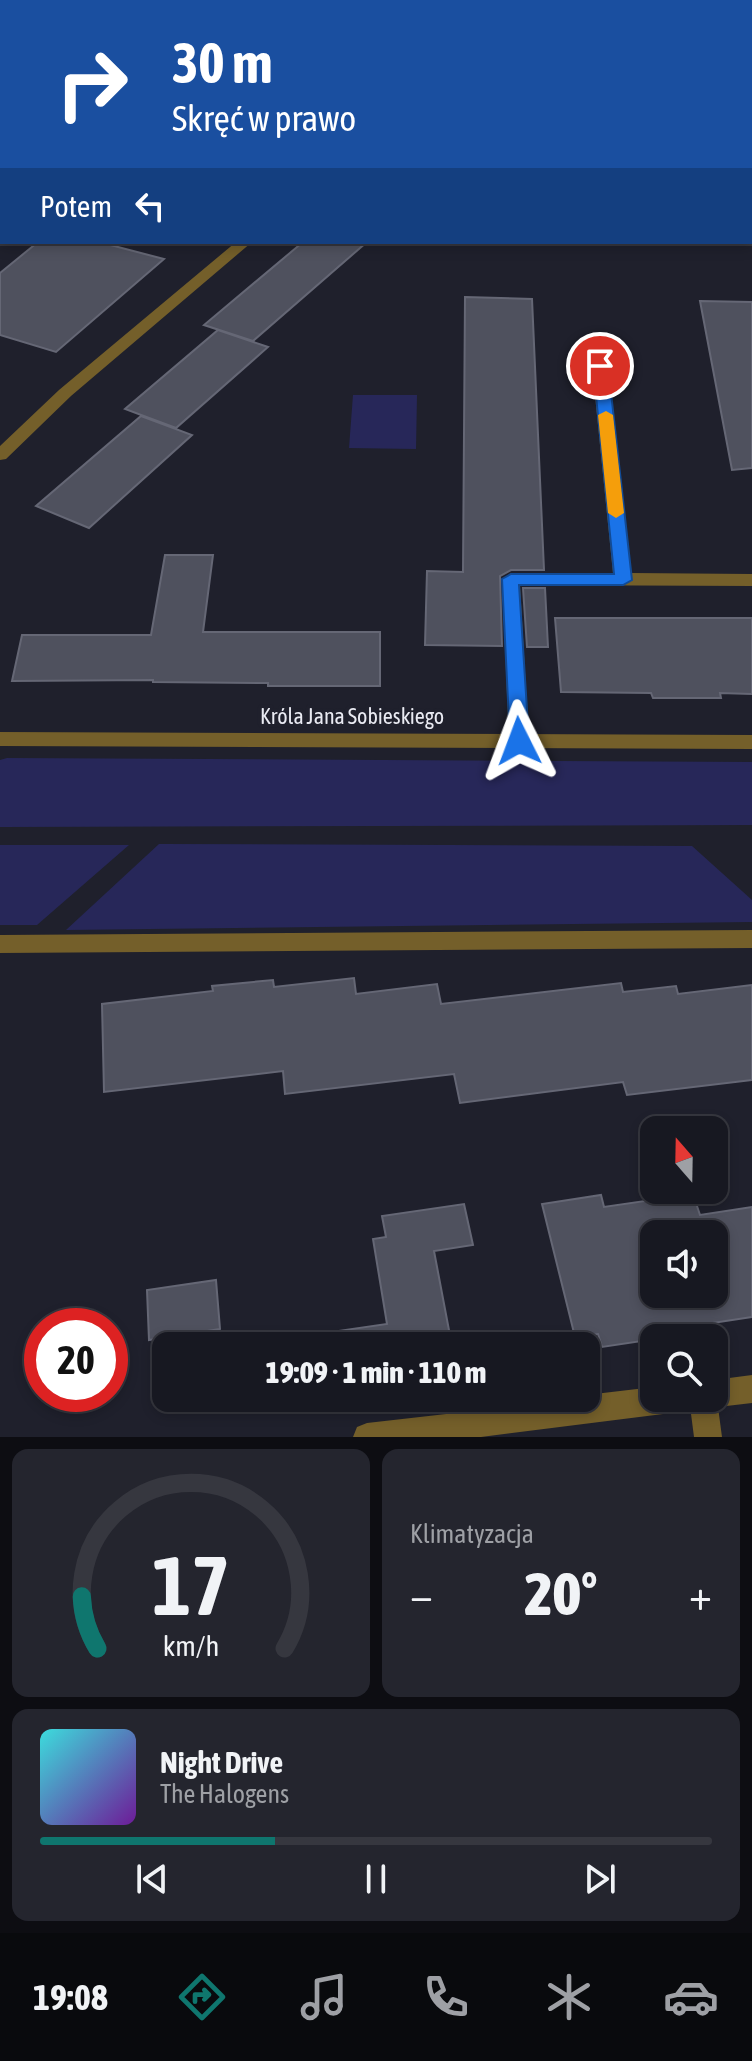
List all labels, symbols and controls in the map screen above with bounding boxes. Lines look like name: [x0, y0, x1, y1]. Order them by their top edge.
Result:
text: 30 m: [172, 31, 273, 95]
icon: right: [40, 32, 144, 136]
text: Skręć w prawo: [172, 97, 356, 139]
icon: left: [128, 184, 172, 228]
text: Potem: [40, 189, 112, 223]
pin: [566, 332, 634, 400]
icon: arrive: [578, 344, 622, 388]
position arrow: [477, 699, 561, 783]
street label: Króla Jana Sobieskiego: [260, 703, 444, 729]
north arrow: [640, 1116, 728, 1204]
map controls: [640, 1116, 728, 1412]
button: sound: [640, 1220, 728, 1308]
speed limit sign: 20: [24, 1308, 128, 1412]
button: search: [640, 1324, 728, 1412]
text: 19:09 · 1 min · 110 m: [266, 1355, 486, 1389]
text: Klimatyzacja: [410, 1519, 534, 1549]
text: 17: [152, 1537, 230, 1633]
text: 20°: [525, 1559, 597, 1628]
text: −: [410, 1569, 433, 1619]
text: +: [689, 1569, 712, 1619]
text: km/h: [163, 1629, 219, 1662]
text: Night Drive: [160, 1745, 283, 1779]
text: The Halogens: [160, 1779, 289, 1809]
icon: previous: [130, 1857, 174, 1901]
icon: pause: [354, 1857, 398, 1901]
icon: next: [578, 1857, 622, 1901]
icon: directions: [174, 1969, 230, 2025]
icon: music: [296, 1969, 352, 2025]
icon: phone: [418, 1969, 474, 2025]
icon: climate: [541, 1969, 597, 2025]
icon: car: [663, 1969, 719, 2025]
text: 19:08: [33, 1976, 108, 2018]

